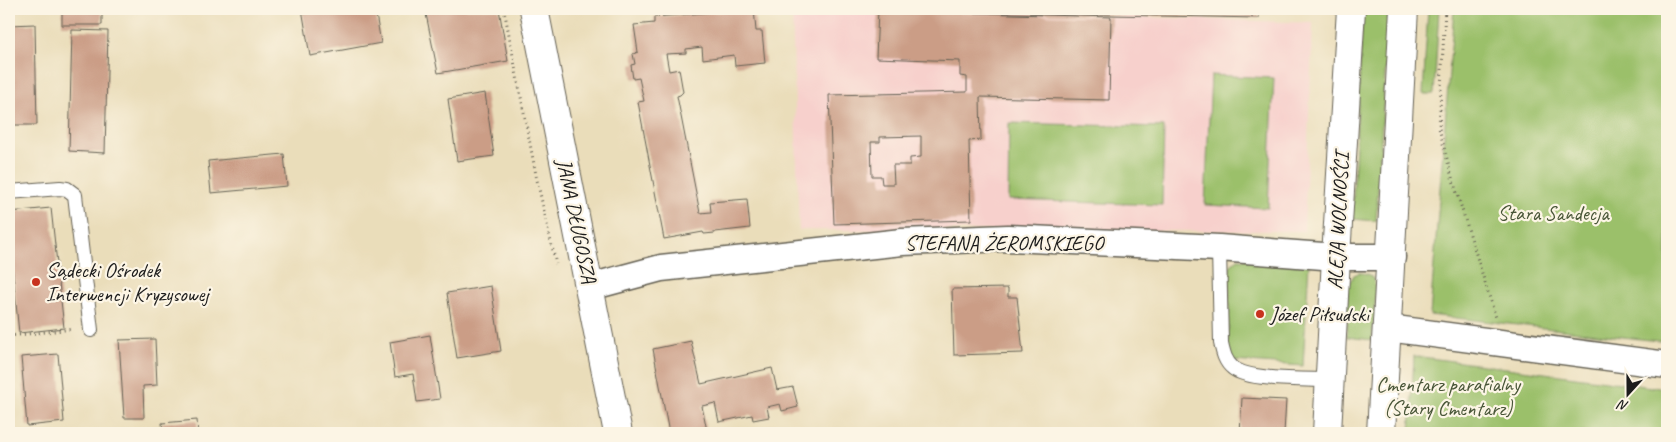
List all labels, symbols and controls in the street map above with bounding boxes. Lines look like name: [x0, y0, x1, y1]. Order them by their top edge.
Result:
street label: ALEJA WOLNOŚCI: [1321, 147, 1355, 290]
street label: JANA DŁUGOSZA: [551, 155, 603, 286]
park label: Stara Sandecja: [1497, 200, 1610, 226]
street label: STEFANA ŻEROMSKIEGO: [905, 230, 1106, 256]
place label: Sądecki Ośrodek Interwencji Kryzysowej: [46, 257, 211, 307]
marker: Sądecki Ośrodek Interwencji Kryzysowej: [30, 276, 42, 288]
place label: Józef Piłsudski: [1269, 301, 1372, 327]
marker: Józef Piłsudski: [1254, 308, 1266, 320]
north arrow: [1604, 370, 1654, 420]
park label: Cmentarz parafialny (Stary Cmentarz): [1376, 371, 1522, 421]
text: N: [1614, 395, 1631, 415]

